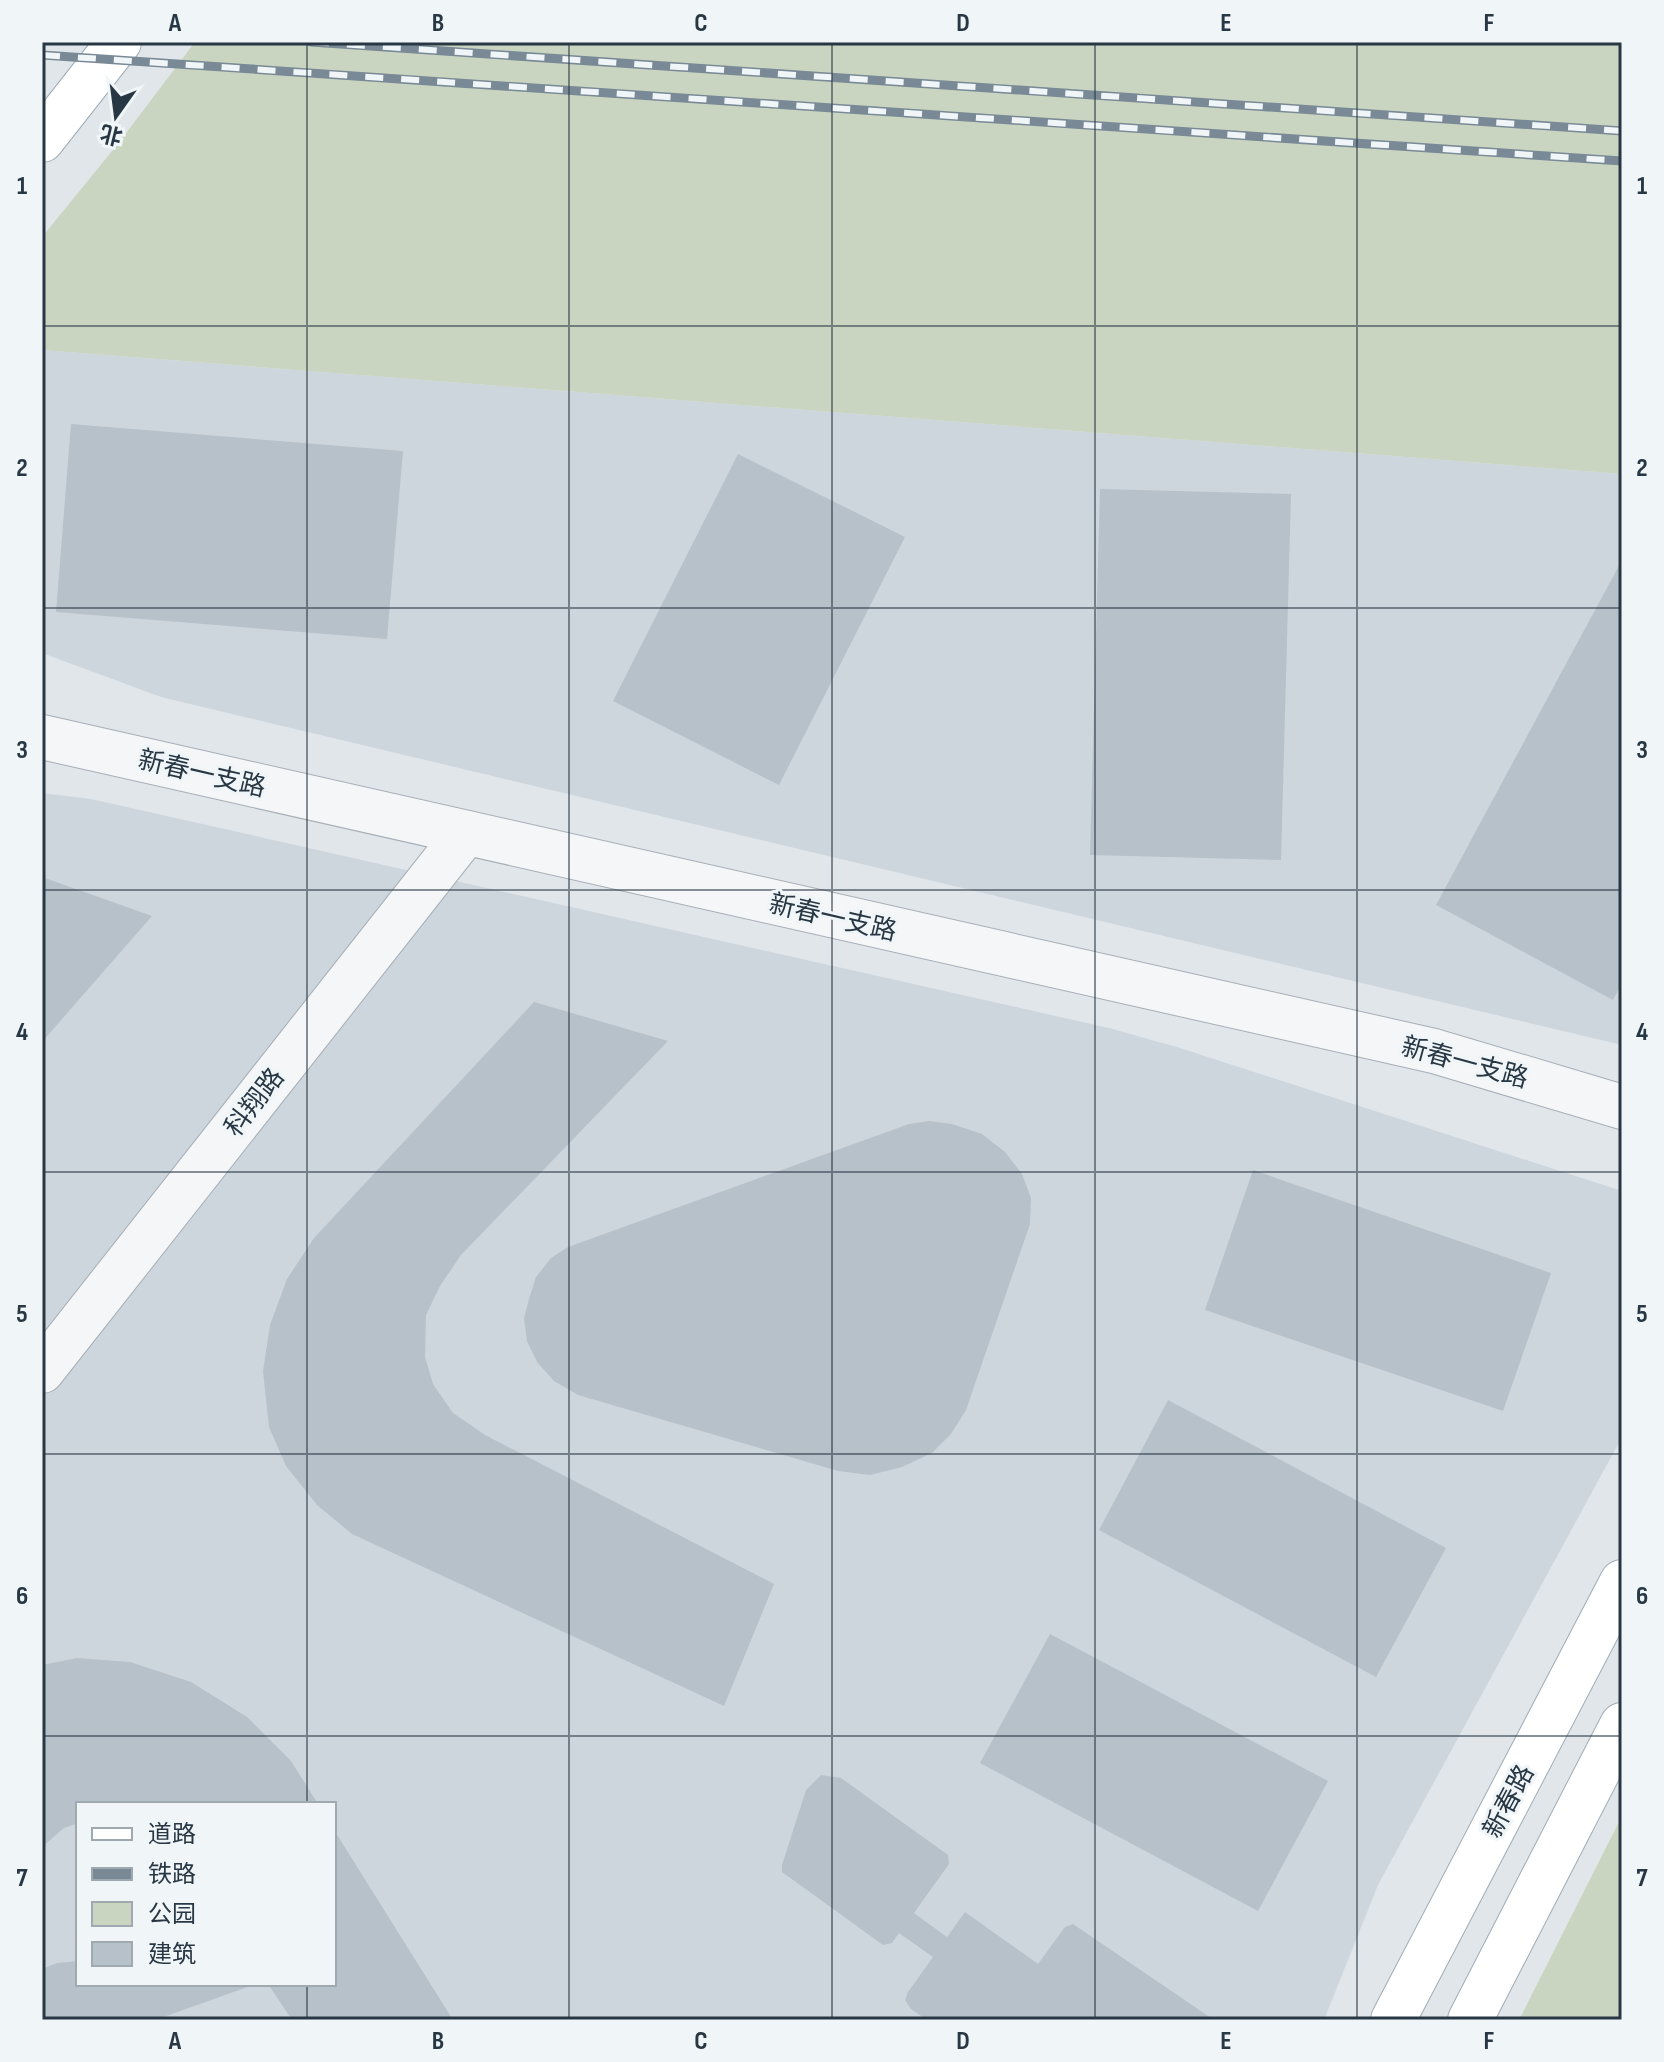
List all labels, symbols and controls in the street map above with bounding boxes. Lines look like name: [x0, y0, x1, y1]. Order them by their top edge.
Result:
text: A: [168, 8, 182, 39]
text: B: [432, 8, 444, 39]
text: C: [694, 8, 708, 39]
text: D: [956, 8, 970, 39]
text: E: [1220, 8, 1232, 39]
text: F: [1484, 8, 1495, 39]
north arrow: [76, 76, 156, 156]
text: 北: [98, 118, 125, 150]
text: 1: [17, 171, 27, 202]
text: 1: [1637, 171, 1647, 202]
text: 2: [16, 453, 28, 484]
text: 2: [1636, 453, 1648, 484]
text: 3: [16, 735, 28, 766]
text: 3: [1636, 735, 1648, 766]
street label: 新春一支路: [135, 745, 268, 804]
street label: 新春一支路: [766, 889, 899, 948]
text: 4: [16, 1017, 28, 1048]
text: 4: [1636, 1017, 1648, 1048]
street label: 新春一支路: [1398, 1032, 1531, 1095]
street label: 科翔路: [219, 1063, 291, 1143]
text: 5: [16, 1299, 28, 1330]
text: 5: [1636, 1299, 1648, 1330]
text: 6: [16, 1581, 28, 1612]
text: 6: [1636, 1581, 1648, 1612]
street label: 新春路: [1477, 1760, 1541, 1843]
legend: [76, 1802, 336, 1986]
text: 道路: [148, 1820, 196, 1849]
text: 铁路: [148, 1860, 196, 1889]
text: 7: [16, 1863, 28, 1894]
text: 7: [1636, 1863, 1648, 1894]
text: 公园: [148, 1900, 196, 1929]
text: 建筑: [148, 1940, 196, 1969]
text: A: [168, 2026, 182, 2057]
text: B: [432, 2026, 444, 2057]
text: C: [694, 2026, 708, 2057]
text: D: [956, 2026, 970, 2057]
text: E: [1220, 2026, 1232, 2057]
text: F: [1484, 2026, 1495, 2057]

